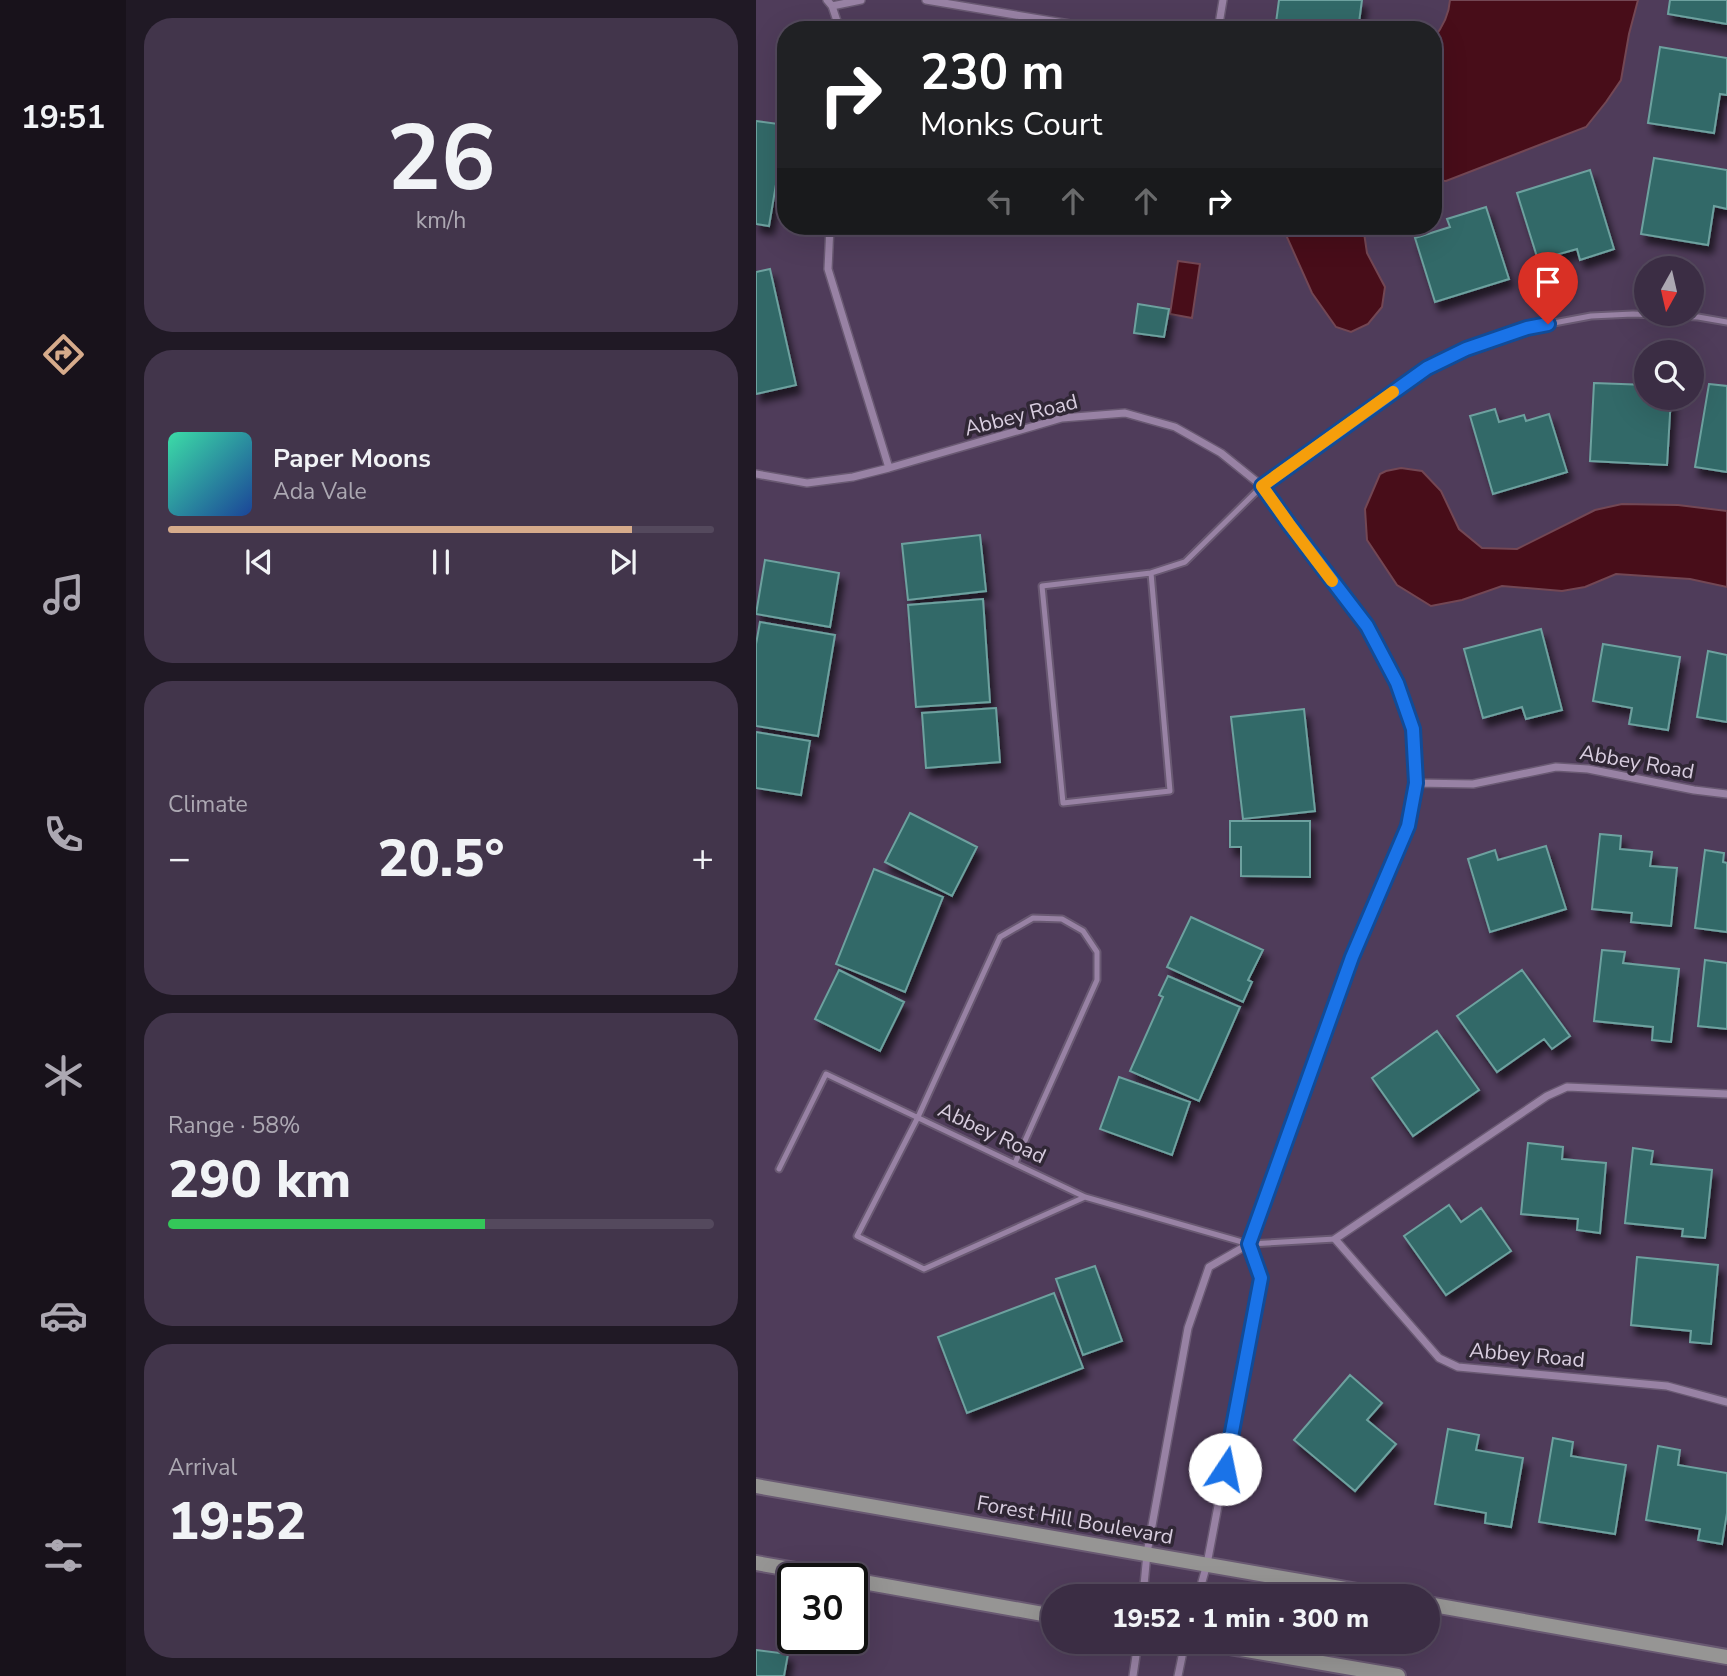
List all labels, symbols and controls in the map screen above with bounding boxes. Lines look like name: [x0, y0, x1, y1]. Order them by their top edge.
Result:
text: 230 m: [920, 39, 1064, 106]
icon: right: [805, 49, 896, 140]
text: 19:51: [21, 96, 105, 139]
text: 26: [386, 97, 496, 221]
text: Monks Court: [920, 103, 1102, 146]
icon: left: [981, 182, 1019, 220]
icon: ahead: [1054, 182, 1092, 220]
icon: ahead: [1127, 182, 1165, 220]
icon: right: [1200, 182, 1238, 220]
text: km/h: [416, 205, 466, 236]
pin: [1518, 252, 1578, 324]
north arrow: [1634, 256, 1704, 326]
map controls: [1634, 256, 1704, 410]
icon: arrive: [1529, 263, 1567, 301]
icon: directions: [39, 330, 88, 379]
button: search: [1634, 340, 1704, 410]
street label: Abbey Road: [961, 387, 1081, 443]
text: Paper Moons: [273, 441, 431, 476]
text: Ada Vale: [273, 476, 367, 507]
icon: previous: [240, 543, 278, 581]
icon: pause: [422, 543, 460, 581]
icon: next: [604, 543, 642, 581]
icon: music: [39, 570, 88, 619]
street label: Abbey Road: [1578, 738, 1696, 786]
text: Climate: [168, 789, 248, 820]
icon: phone: [39, 810, 88, 859]
text: 20.5°: [377, 823, 505, 894]
text: −: [168, 833, 191, 884]
text: +: [691, 833, 714, 884]
icon: climate: [39, 1051, 88, 1100]
street label: Abbey Road: [934, 1096, 1050, 1170]
text: Range · 58%: [168, 1110, 300, 1141]
text: 290 km: [168, 1144, 351, 1215]
icon: car: [39, 1291, 88, 1340]
street label: Abbey Road: [1468, 1336, 1586, 1374]
position arrow: [1188, 1432, 1262, 1506]
text: Arrival: [168, 1452, 237, 1483]
text: 19:52: [168, 1486, 306, 1557]
street label: Forest Hill Boulevard: [975, 1489, 1175, 1551]
icon: filters: [39, 1531, 88, 1580]
speed limit sign: 30: [777, 1563, 868, 1654]
text: 19:52 · 1 min · 300 m: [1112, 1601, 1369, 1636]

